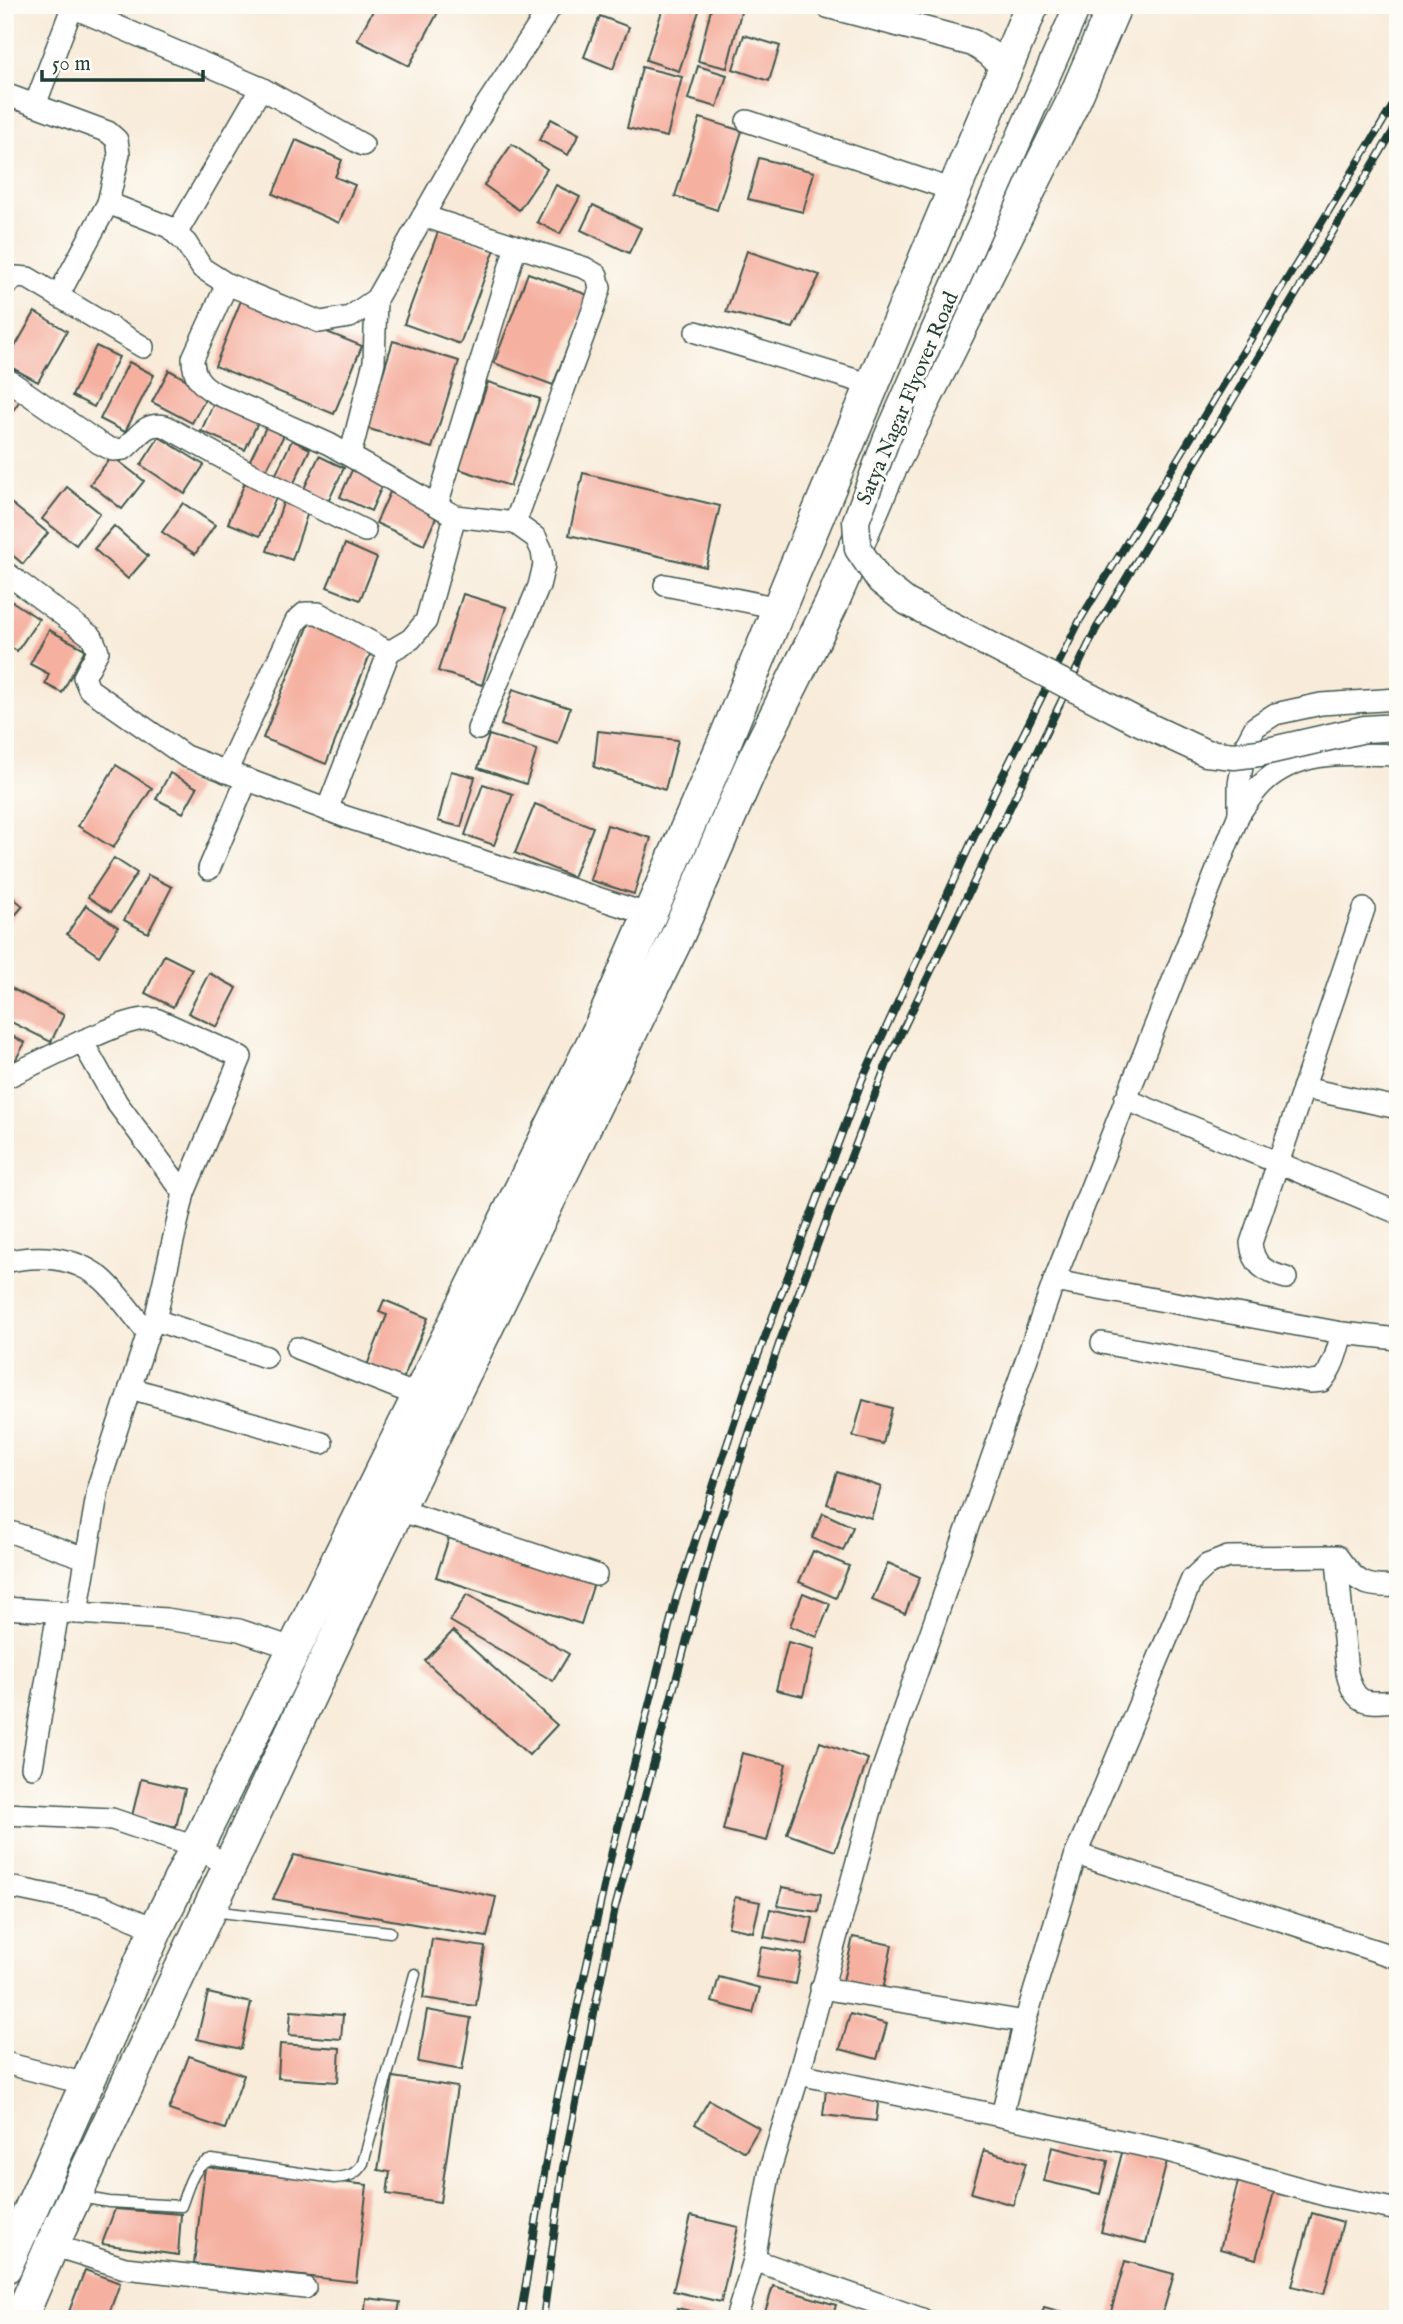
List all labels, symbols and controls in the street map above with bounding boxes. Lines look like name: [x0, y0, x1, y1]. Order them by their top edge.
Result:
scale bar: [42, 38, 203, 82]
text: 50 m: [52, 51, 91, 78]
street label: Satya Nagar Flyover Road: [851, 287, 966, 509]

